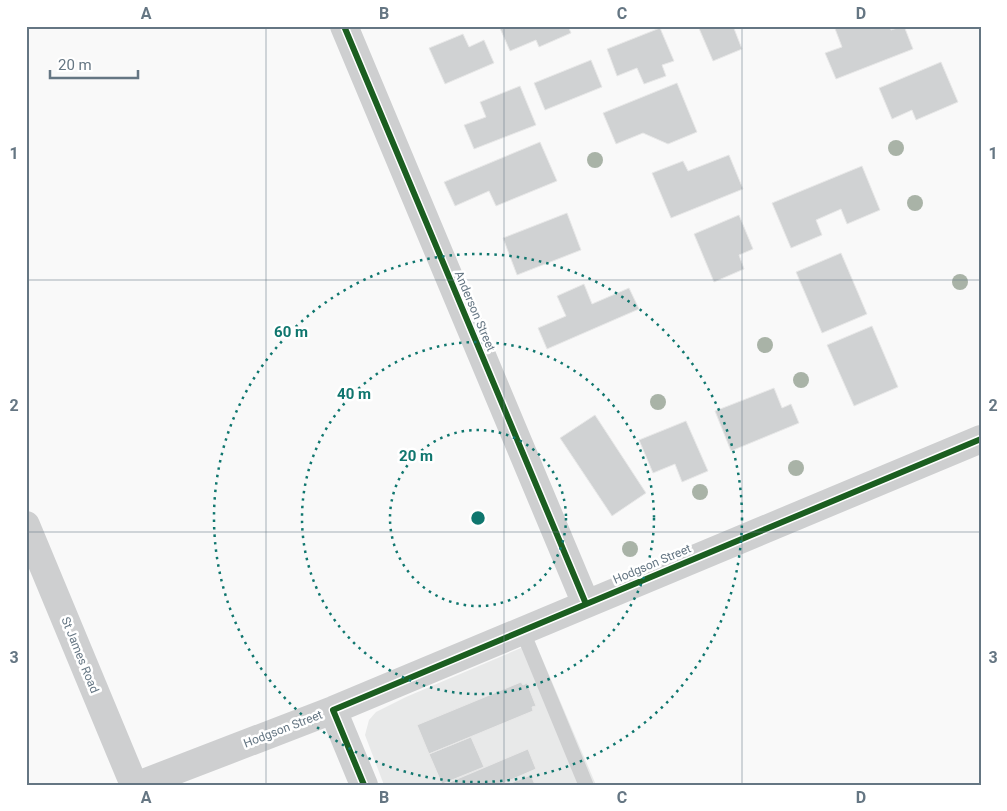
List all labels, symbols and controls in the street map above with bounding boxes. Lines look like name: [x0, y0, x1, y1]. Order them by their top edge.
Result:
text: A: [141, 4, 152, 23]
text: B: [379, 4, 389, 23]
text: C: [617, 4, 627, 23]
text: D: [856, 4, 866, 23]
scale bar: [50, 48, 138, 80]
text: 20 m: [58, 56, 92, 74]
text: 1: [9, 144, 19, 163]
text: 1: [988, 144, 998, 163]
street label: Anderson Street: [452, 269, 498, 353]
text: 60 m: [274, 323, 308, 341]
text: 40 m: [337, 385, 371, 403]
text: 2: [9, 396, 19, 415]
text: 2: [988, 396, 998, 415]
text: 20 m: [399, 447, 433, 465]
centre of rings: [469, 509, 487, 527]
street label: Hodgson Street: [611, 541, 693, 587]
street label: St James Road: [58, 615, 102, 695]
text: 3: [9, 648, 19, 667]
text: 3: [988, 648, 998, 667]
street label: Hodgson Street: [242, 708, 324, 750]
text: A: [141, 788, 152, 807]
text: B: [379, 788, 389, 807]
text: C: [617, 788, 627, 807]
text: D: [856, 788, 866, 807]

